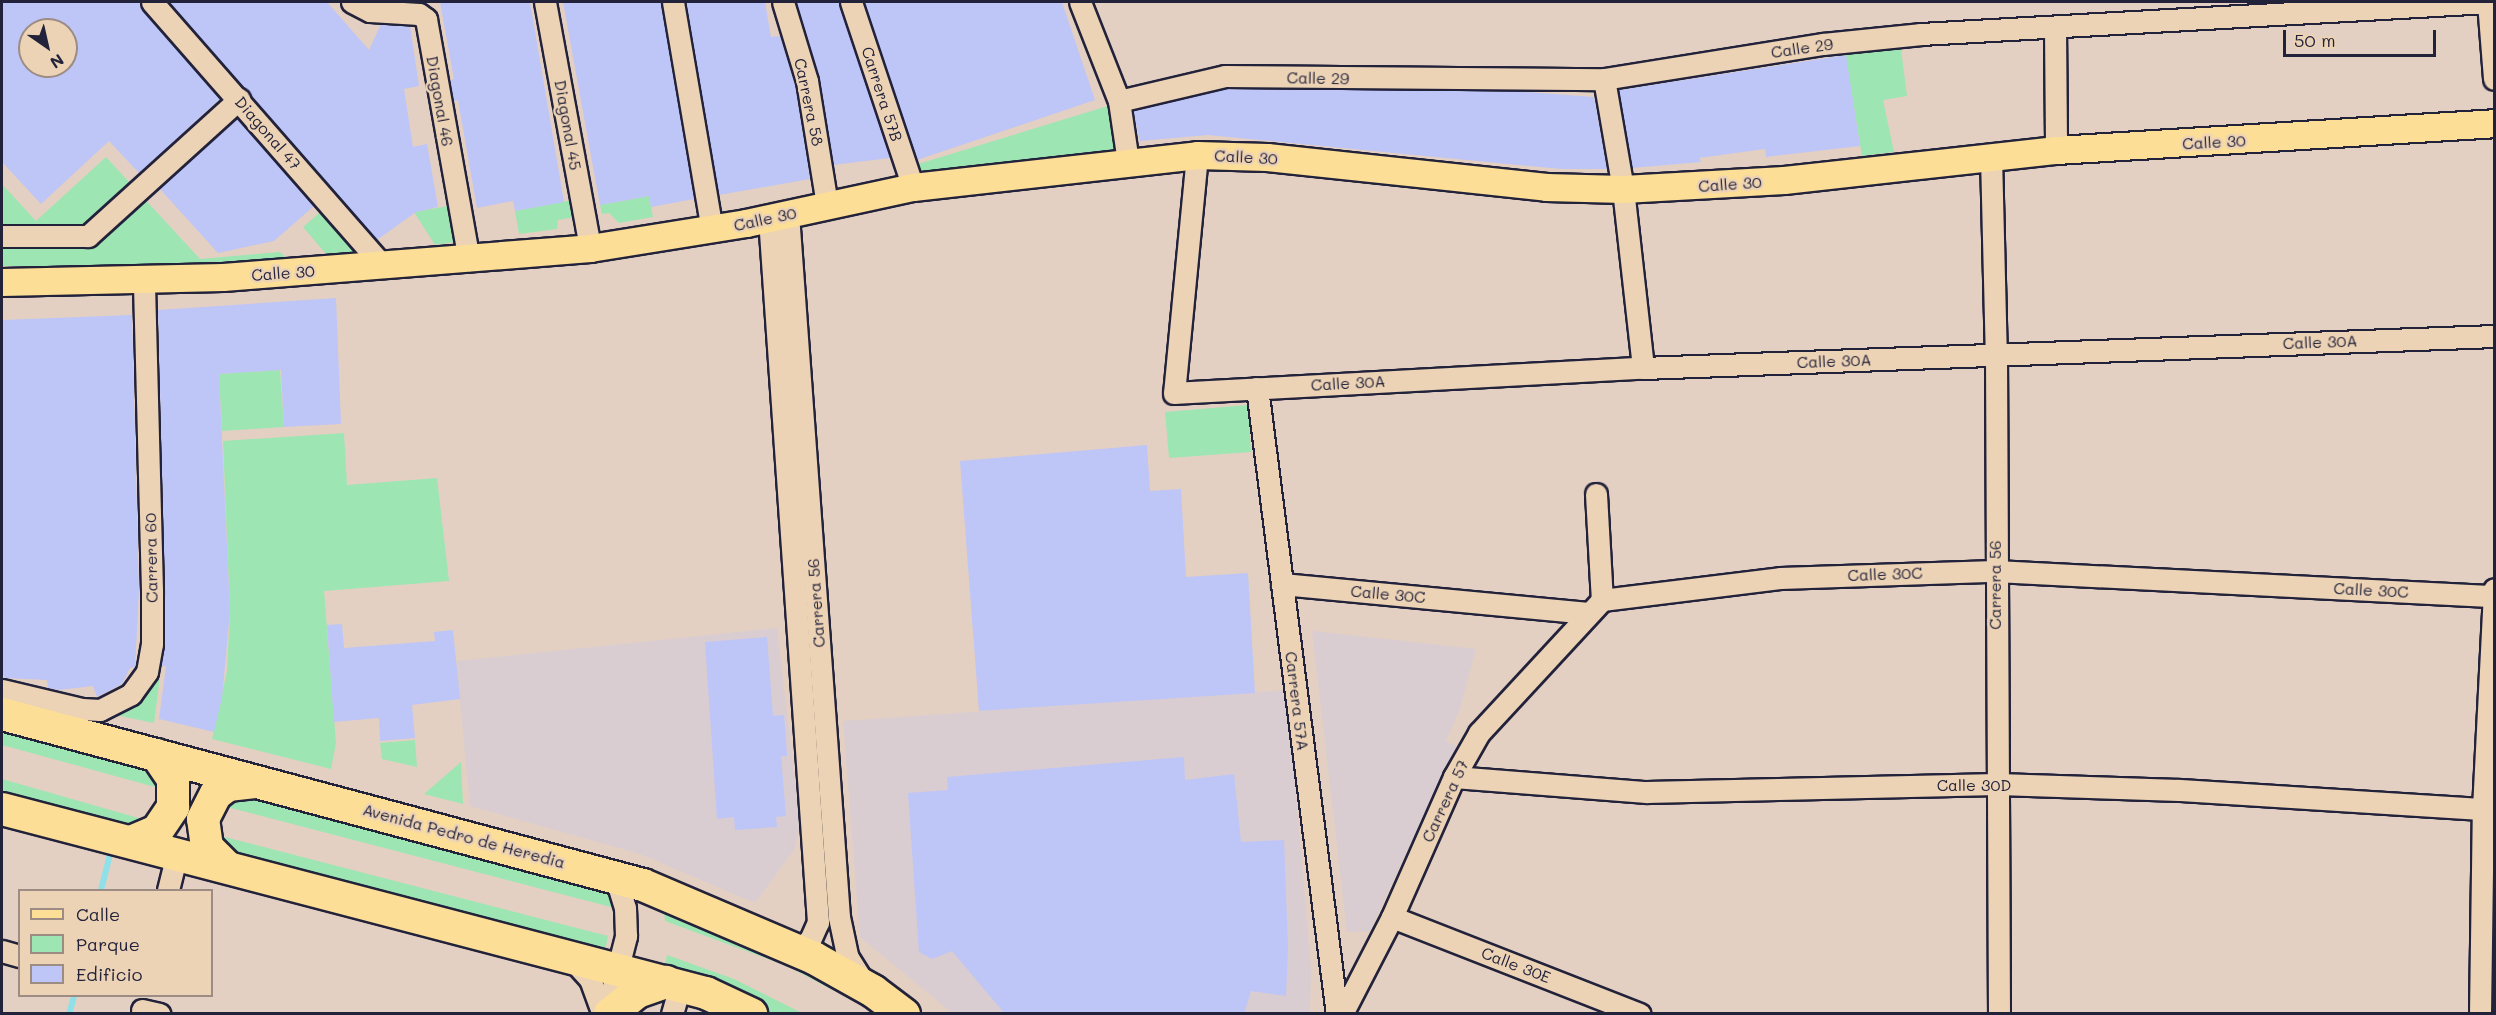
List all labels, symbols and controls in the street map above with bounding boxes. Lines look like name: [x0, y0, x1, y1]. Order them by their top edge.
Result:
north arrow: [18, 18, 78, 78]
scale bar: [2286, 18, 2439, 56]
text: 50 m: [2294, 28, 2336, 52]
street label: Calle 29: [1770, 34, 1834, 62]
street label: Carrera 57B: [858, 44, 906, 144]
text: N: [46, 50, 68, 74]
street label: Diagonal 46: [423, 54, 457, 148]
street label: Carrera 58: [790, 56, 828, 148]
street label: Calle 29: [1286, 68, 1350, 88]
street label: Diagonal 45: [551, 78, 585, 172]
street label: Diagonal 47: [231, 92, 305, 174]
street label: Calle 30: [2182, 131, 2246, 153]
street label: Calle 30: [1214, 146, 1278, 168]
street label: Calle 30: [1698, 172, 1762, 196]
street label: Calle 30: [732, 203, 798, 235]
street label: Calle 30: [251, 261, 315, 285]
street label: Calle 30A: [2282, 331, 2358, 353]
street label: Calle 30A: [1796, 350, 1872, 372]
street label: Calle 30A: [1310, 371, 1386, 395]
street label: Carrera 60: [141, 513, 161, 603]
street label: Carrera 56: [1985, 540, 2005, 630]
street label: Carrera 56: [803, 558, 829, 648]
street label: Calle 30C: [1847, 563, 1923, 585]
street label: Calle 30C: [2333, 578, 2409, 602]
street label: Calle 30C: [1350, 581, 1426, 607]
street label: Carrera 57A: [1281, 650, 1313, 752]
street label: Carrera 57: [1418, 757, 1472, 845]
street label: Calle 30D: [1937, 775, 2011, 795]
street label: Avenida Pedro de Heredia: [361, 800, 567, 872]
legend: [18, 889, 213, 997]
text: Calle: [76, 902, 120, 926]
text: Parque: [76, 932, 140, 956]
street label: Calle 30E: [1479, 943, 1553, 987]
text: Edificio: [76, 962, 143, 986]

